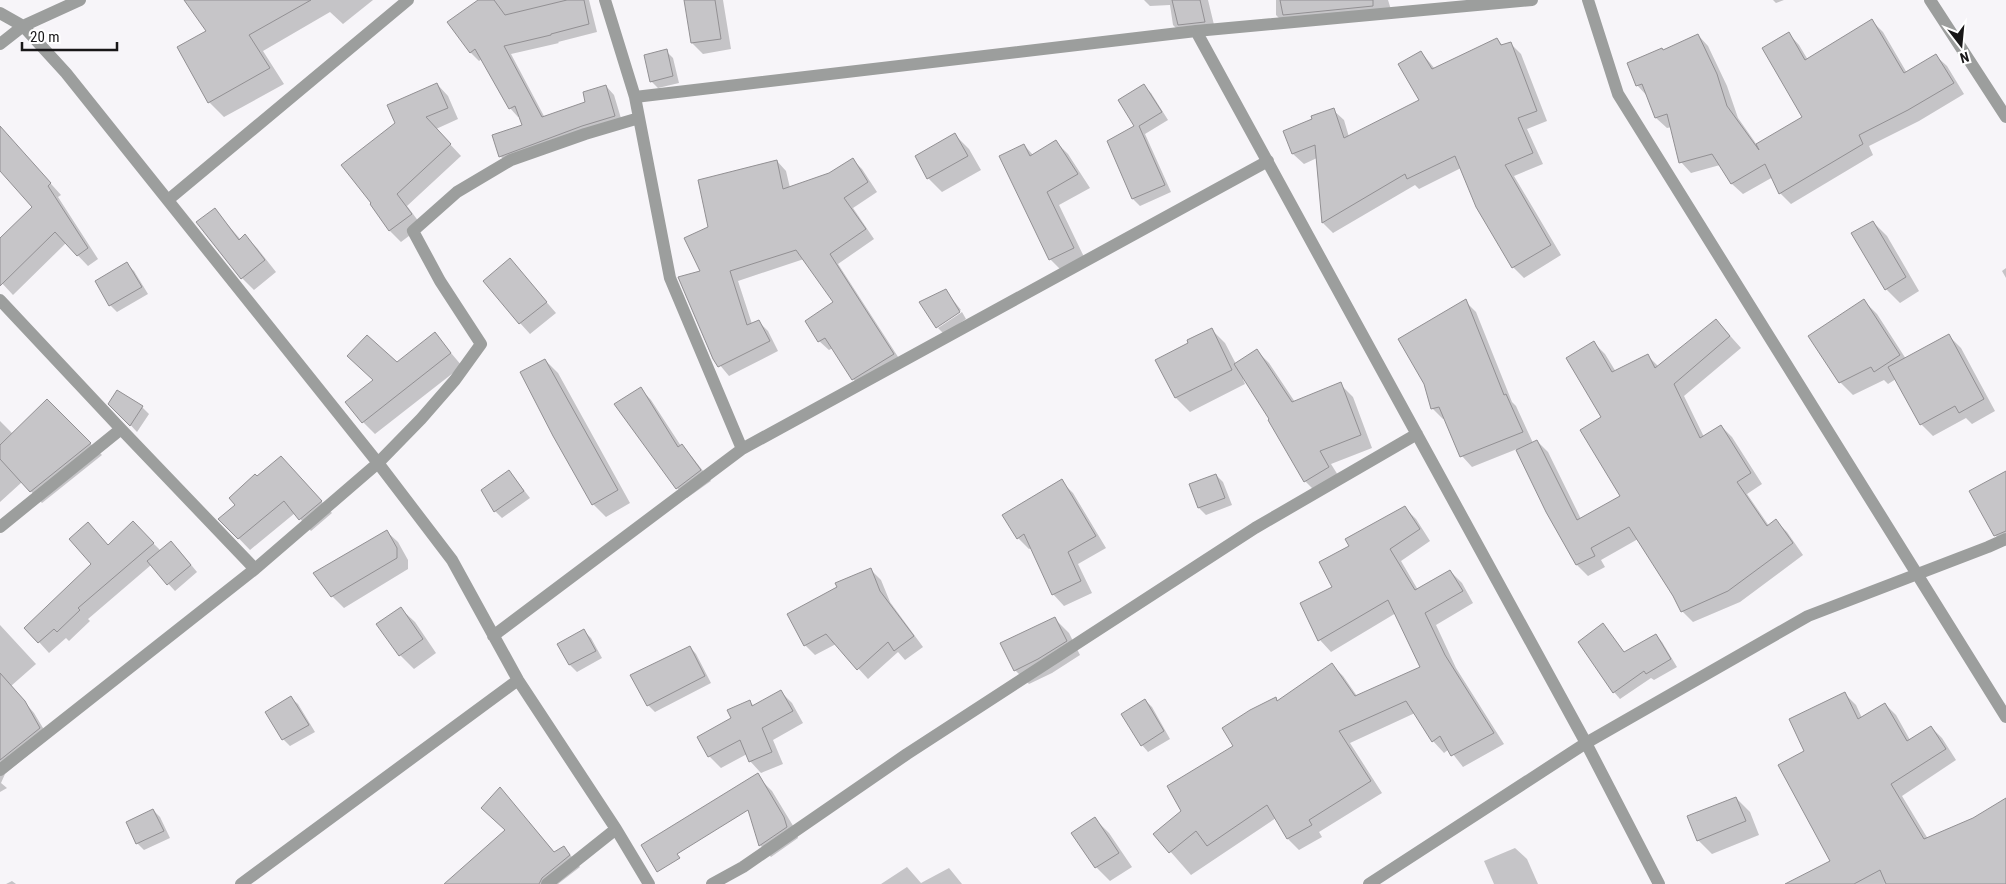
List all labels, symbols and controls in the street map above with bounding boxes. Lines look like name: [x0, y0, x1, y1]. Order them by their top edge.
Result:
scale bar: [22, 20, 118, 52]
north arrow: [1936, 20, 1986, 70]
text: 20 m: [30, 28, 60, 46]
text: N: [1958, 49, 1971, 66]

